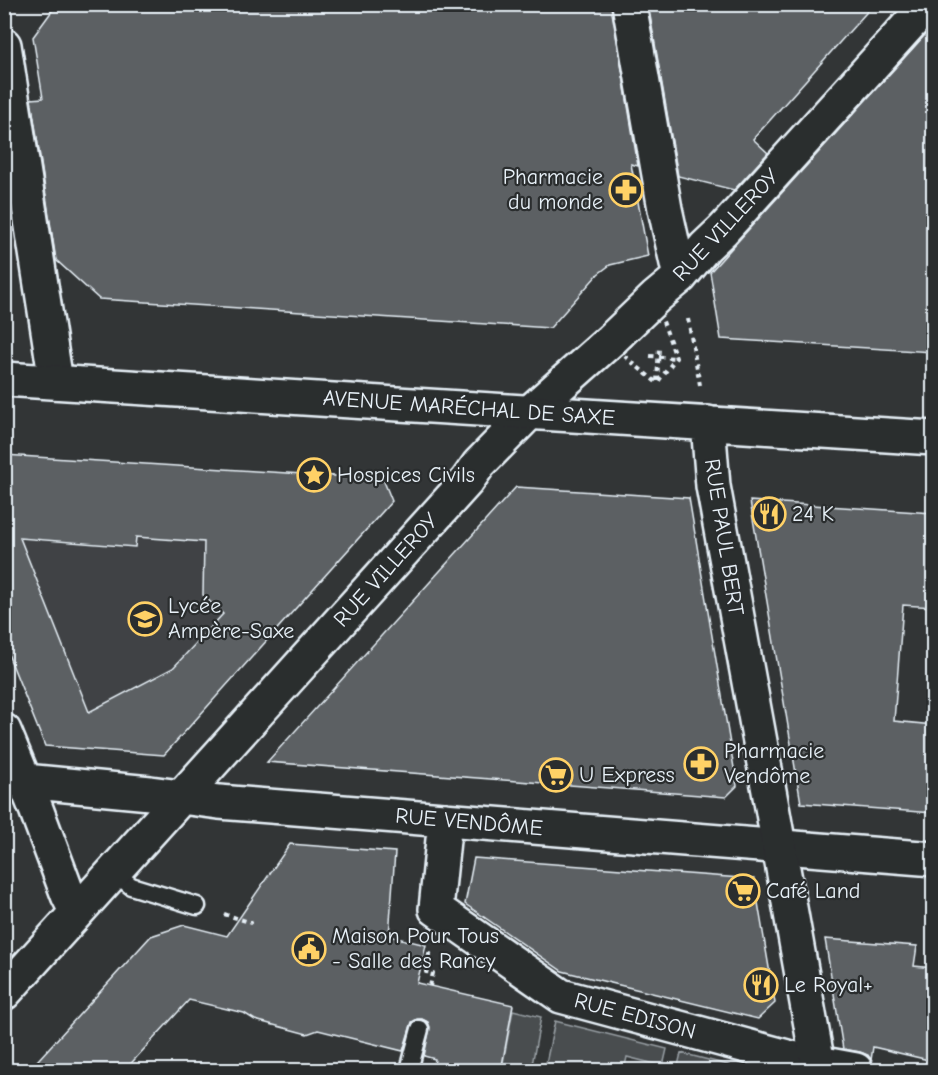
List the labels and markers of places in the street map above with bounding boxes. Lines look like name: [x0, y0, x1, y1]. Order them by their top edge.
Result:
place label: Pharmacie du monde: [503, 164, 603, 215]
pharmacy icon: Pharmacie du monde: [608, 172, 644, 208]
place icon: Hospices Civils: [296, 457, 332, 493]
place label: Hospices Civils: [337, 462, 475, 488]
restaurant icon: 24 K: [751, 496, 787, 532]
place label: 24 K: [792, 501, 834, 527]
place label: Lycée Ampère-Saxe: [168, 593, 294, 644]
school or university icon: Lycée Ampère-Saxe: [127, 601, 163, 637]
place label: Pharmacie Vendôme: [724, 738, 824, 789]
pharmacy icon: Pharmacie Vendôme: [683, 746, 719, 782]
supermarket icon: U Express: [538, 757, 574, 793]
place label: U Express: [579, 762, 675, 788]
supermarket icon: Café Land: [725, 873, 761, 909]
place label: Café Land: [766, 878, 861, 904]
place label: Maison Pour Tous - Salle des Rancy: [332, 923, 499, 974]
public building icon: Maison Pour Tous - Salle des Rancy: [291, 931, 327, 967]
restaurant icon: Le Royal+: [743, 967, 779, 1003]
place label: Le Royal+: [784, 972, 873, 998]

